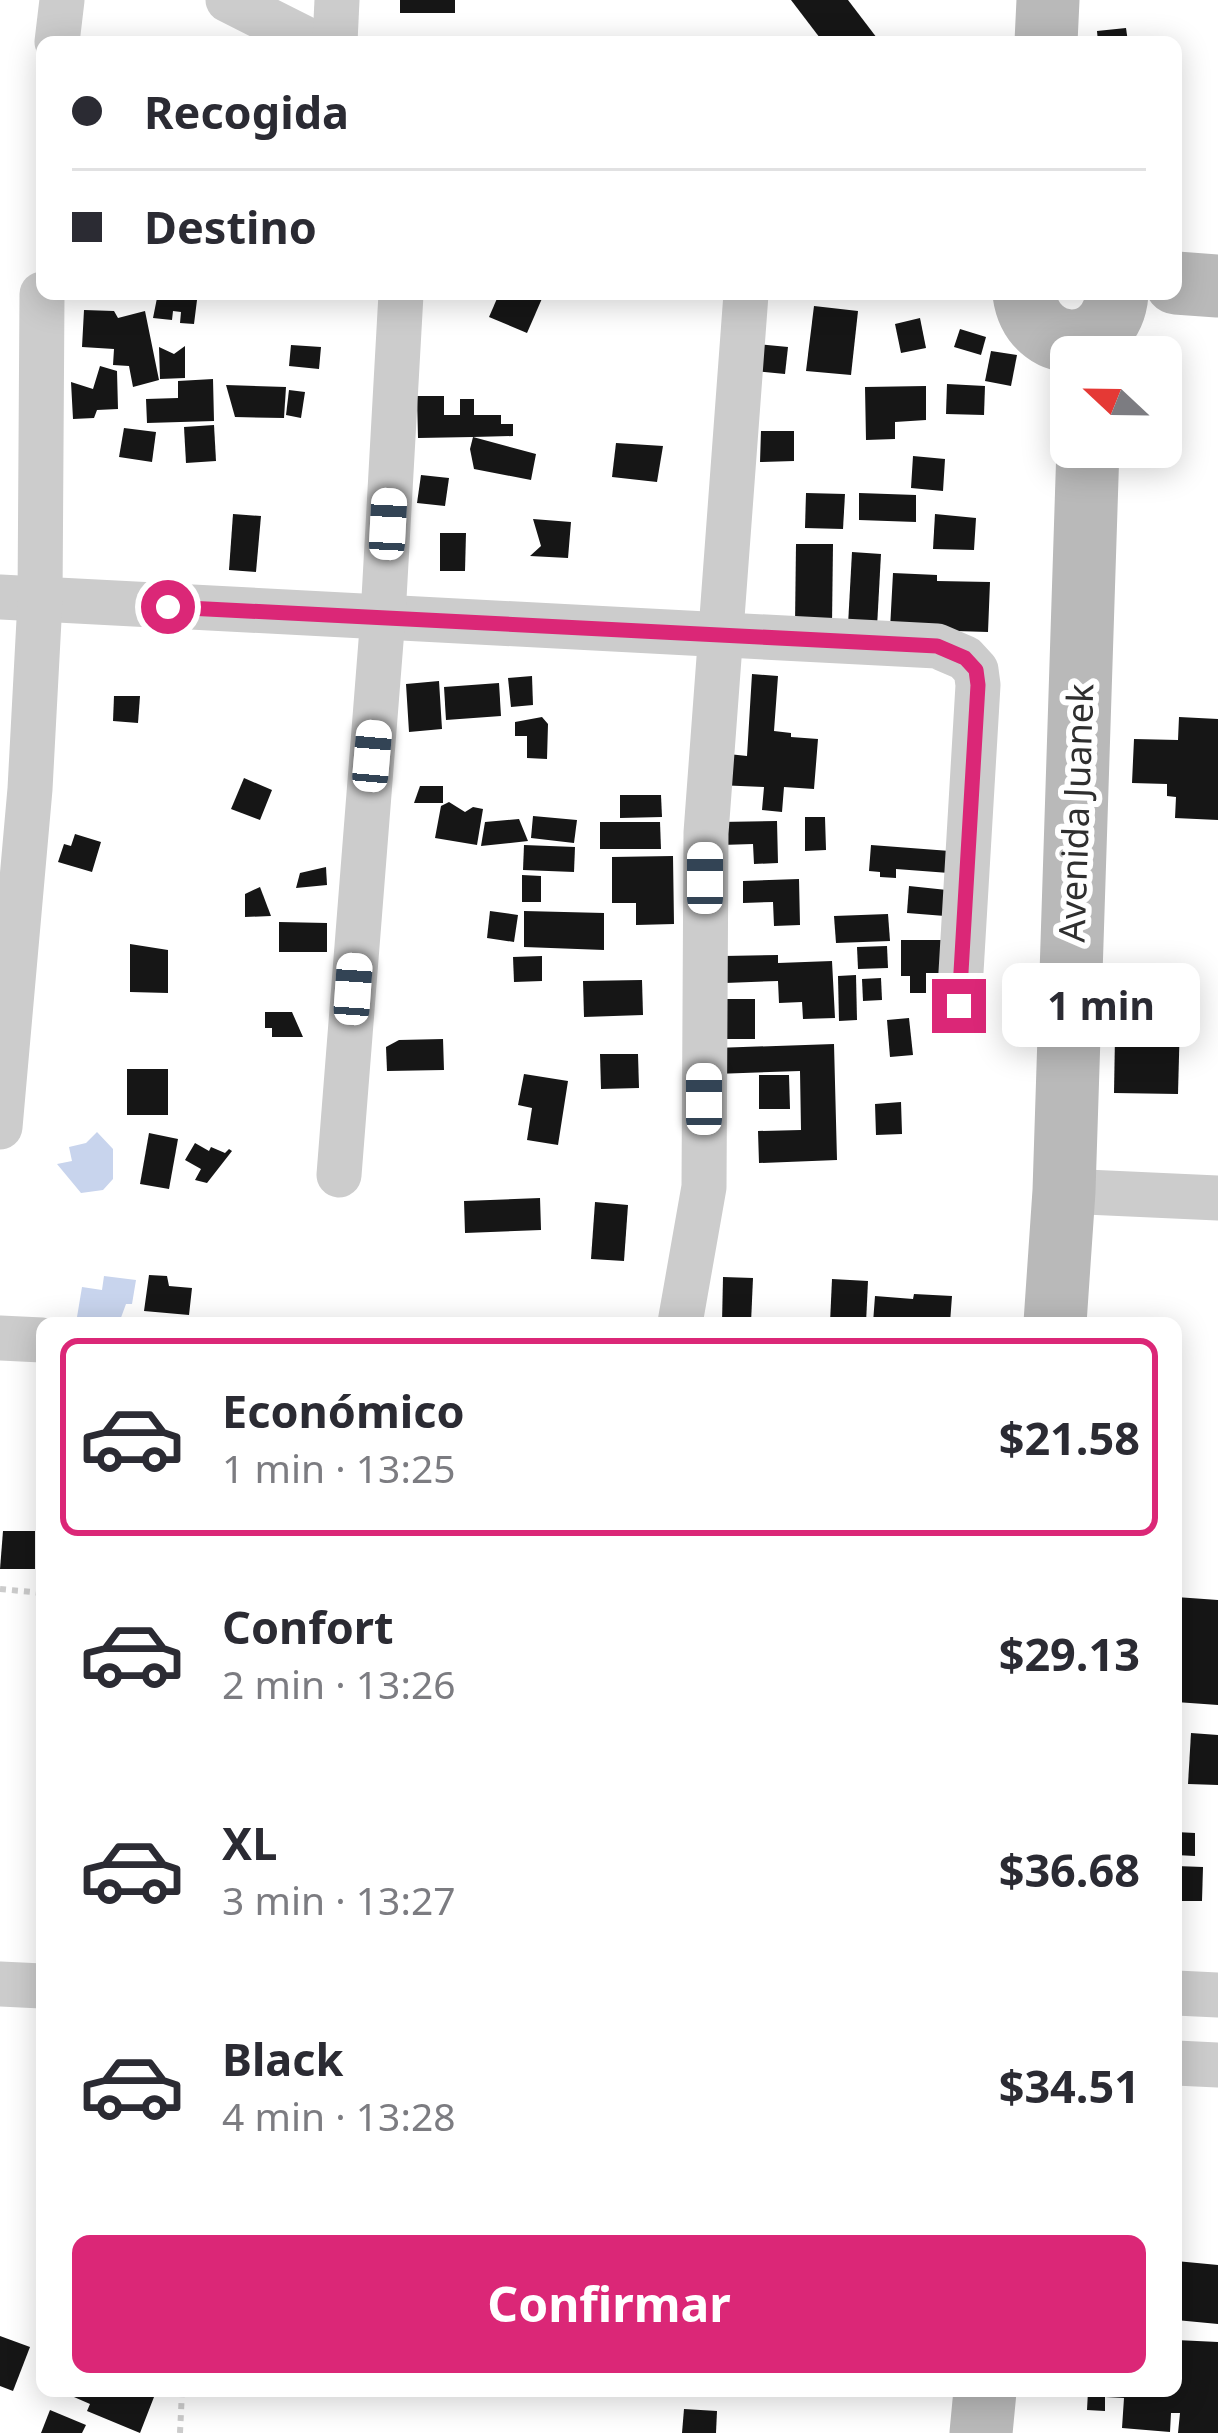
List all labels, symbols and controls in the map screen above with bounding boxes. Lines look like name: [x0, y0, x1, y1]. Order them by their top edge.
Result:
text: Recogida: [144, 81, 349, 142]
text: Destino: [144, 196, 317, 257]
north arrow: [1050, 336, 1182, 468]
map controls: [1050, 336, 1182, 468]
car: [368, 487, 408, 561]
route start: [141, 580, 195, 634]
street label: Avenida Juanek: [1046, 683, 1105, 943]
car: [351, 719, 393, 793]
car: [687, 842, 723, 914]
car: [333, 952, 373, 1026]
callout: 1 min: [1001, 964, 1199, 1048]
text: 1 min: [1047, 978, 1155, 1031]
route end: [932, 979, 986, 1033]
car: [686, 1063, 722, 1135]
text: Económico: [222, 1380, 465, 1441]
icon: car: [78, 1383, 186, 1491]
text: $21.58: [999, 1407, 1140, 1468]
text: 1 min · 13:25: [222, 1441, 456, 1494]
text: Confort: [222, 1596, 393, 1657]
icon: car: [78, 1599, 186, 1707]
text: $29.13: [999, 1623, 1140, 1684]
text: 2 min · 13:26: [222, 1657, 456, 1710]
text: XL: [222, 1812, 277, 1873]
icon: car: [78, 1815, 186, 1923]
text: $36.68: [999, 1839, 1140, 1900]
text: 3 min · 13:27: [222, 1873, 456, 1926]
text: Black: [222, 2028, 343, 2089]
icon: car: [78, 2031, 186, 2139]
text: $34.51: [999, 2055, 1140, 2116]
text: 4 min · 13:28: [222, 2089, 456, 2142]
button: Confirmar: [72, 2235, 1146, 2373]

